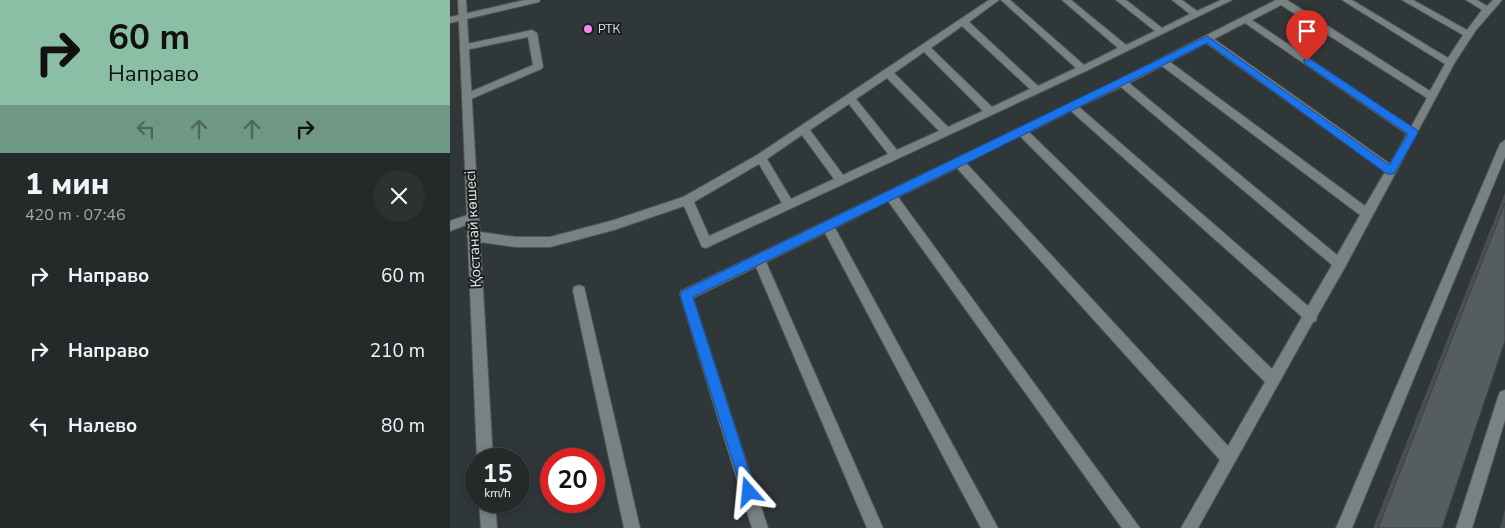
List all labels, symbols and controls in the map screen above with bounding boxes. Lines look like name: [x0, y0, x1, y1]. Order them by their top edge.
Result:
pin: [1286, 10, 1328, 61]
text: 60 m: [108, 14, 190, 61]
icon: arrive: [1293, 17, 1321, 45]
icon: right: [25, 20, 90, 85]
place label: РТК: [598, 21, 621, 37]
marker: РТК: [582, 23, 594, 35]
text: Направо: [108, 59, 199, 89]
icon: left: [132, 115, 160, 143]
icon: ahead: [185, 115, 213, 143]
icon: ahead: [238, 115, 266, 143]
icon: right: [291, 115, 319, 143]
text: 1 мин: [25, 164, 109, 205]
button: close: [373, 170, 425, 222]
street label: Қостанай көшесі: [460, 170, 486, 288]
text: 420 m · 07:46: [25, 204, 126, 226]
icon: right: [25, 262, 53, 290]
text: Направо: [68, 263, 149, 289]
text: 60 m: [381, 263, 425, 289]
icon: right: [25, 337, 53, 365]
text: Направо: [68, 338, 149, 364]
text: 210 m: [370, 338, 425, 364]
icon: left: [25, 412, 53, 440]
text: Налево: [68, 413, 137, 439]
text: 80 m: [381, 413, 425, 439]
speed limit sign: 20: [540, 448, 605, 513]
text: 15: [482, 457, 513, 491]
position arrow: [722, 465, 774, 517]
text: km/h: [484, 485, 511, 501]

